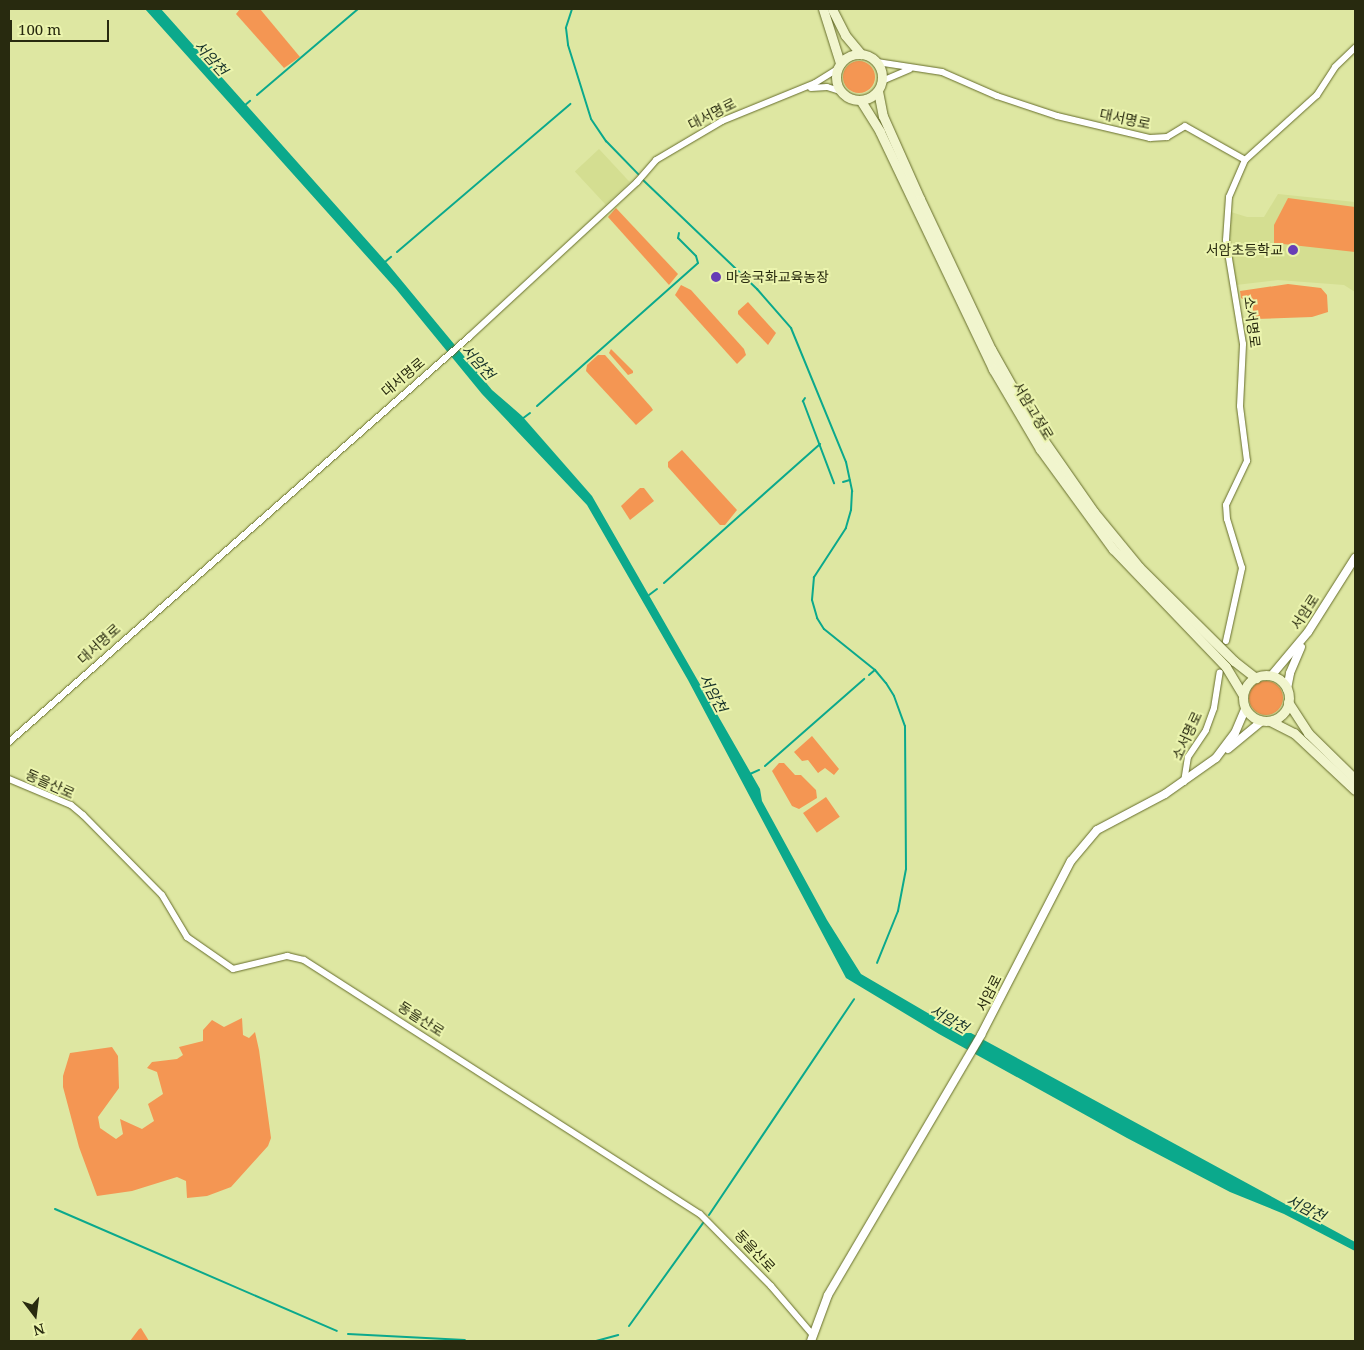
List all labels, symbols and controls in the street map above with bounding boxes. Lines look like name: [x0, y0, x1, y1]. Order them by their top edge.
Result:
scale bar: [12, 10, 111, 42]
text: 100 m: [18, 19, 61, 39]
water label: 서암천: [190, 37, 232, 79]
street label: 대서명로: [685, 95, 739, 133]
street label: 대서명로: [1098, 105, 1152, 133]
place label: 서암초등학교: [1206, 242, 1283, 258]
marker: 서암초등학교: [1287, 244, 1299, 256]
place label: 마송국화교육농장: [726, 269, 829, 285]
marker: 마송국화교육농장: [710, 271, 722, 283]
street label: 소서명로: [1241, 295, 1263, 349]
water label: 서암천: [457, 341, 499, 383]
street label: 대서명로: [378, 354, 428, 400]
street label: 서암고정로: [1009, 379, 1057, 443]
street label: 서암로: [1287, 591, 1323, 633]
street label: 대서명로: [74, 621, 124, 667]
water label: 서암천: [695, 670, 731, 716]
street label: 소서명로: [1169, 709, 1205, 763]
street label: 동을산로: [23, 766, 77, 802]
street label: 서암로: [973, 972, 1005, 1014]
street label: 동을산로: [395, 998, 447, 1040]
water label: 서암천: [927, 1001, 971, 1037]
water label: 서암천: [1283, 1191, 1329, 1225]
street label: 동을산로: [731, 1226, 779, 1276]
north arrow: [10, 1290, 60, 1340]
text: N: [31, 1319, 47, 1341]

